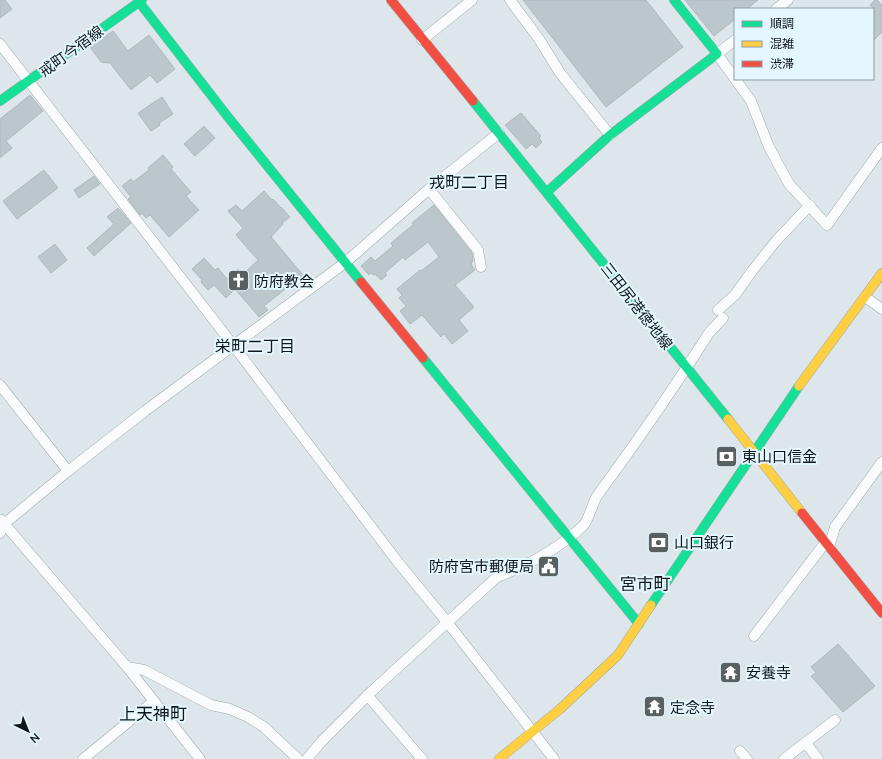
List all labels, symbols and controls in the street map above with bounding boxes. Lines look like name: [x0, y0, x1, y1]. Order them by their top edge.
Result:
legend: [734, 8, 874, 80]
text: 順調: [770, 16, 794, 31]
street label: 戒町今宿線: [35, 21, 107, 81]
text: 混雑: [770, 36, 794, 51]
text: 渋滞: [770, 56, 794, 71]
district label: 戎町二丁目: [429, 172, 509, 192]
street label: 三田尻港徳地線: [597, 259, 677, 353]
church icon: 防府教会: [226, 268, 252, 294]
place label: 防府教会: [254, 272, 314, 291]
district label: 栄町二丁目: [215, 336, 295, 356]
bank icon: 東山口信金: [714, 443, 740, 469]
place label: 東山口信金: [742, 447, 817, 466]
bank icon: 山口銀行: [645, 529, 671, 555]
place label: 山口銀行: [674, 533, 734, 552]
public building icon: 防府宮市郵便局: [536, 553, 562, 579]
place label: 防府宮市郵便局: [429, 557, 534, 576]
district label: 宮市町: [620, 573, 671, 594]
temple icon: 安養寺: [718, 659, 744, 685]
place label: 安養寺: [746, 663, 791, 682]
temple icon: 定念寺: [642, 694, 668, 720]
place label: 定念寺: [670, 698, 715, 717]
district label: 上天神町: [119, 703, 187, 724]
north arrow: [8, 711, 48, 751]
text: N: [27, 730, 43, 746]

